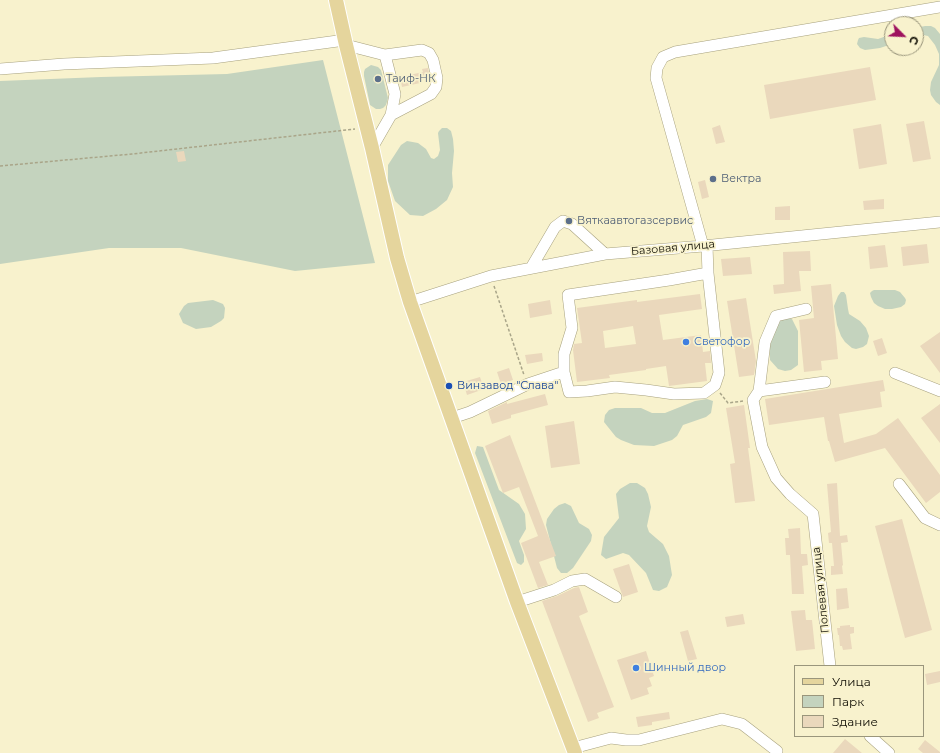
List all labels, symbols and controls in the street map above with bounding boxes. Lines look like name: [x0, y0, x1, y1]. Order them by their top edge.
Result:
north arrow: [884, 16, 924, 56]
text: С: [906, 34, 922, 47]
place label: Таиф-НК: [386, 72, 436, 86]
marker: Таиф-НК: [373, 74, 383, 84]
place label: Вектра: [721, 172, 761, 186]
marker: Вектра: [708, 174, 718, 184]
place label: Вяткаавтогазсервис: [577, 214, 693, 228]
marker: Вяткаавтогазсервис: [564, 216, 574, 226]
street label: Базовая улица: [630, 238, 716, 258]
place label: Светофор: [694, 335, 750, 349]
marker: Светофор: [681, 337, 691, 347]
place label: Винзавод "Слава": [457, 379, 558, 393]
marker: Винзавод "Слава": [444, 381, 454, 391]
street label: Полевая улица: [810, 546, 832, 634]
place label: Шинный двор: [644, 661, 726, 675]
marker: Шинный двор: [631, 663, 641, 673]
legend: [794, 665, 924, 737]
text: Улица: [832, 674, 871, 689]
text: Парк: [832, 694, 864, 709]
text: Здание: [832, 714, 878, 729]

